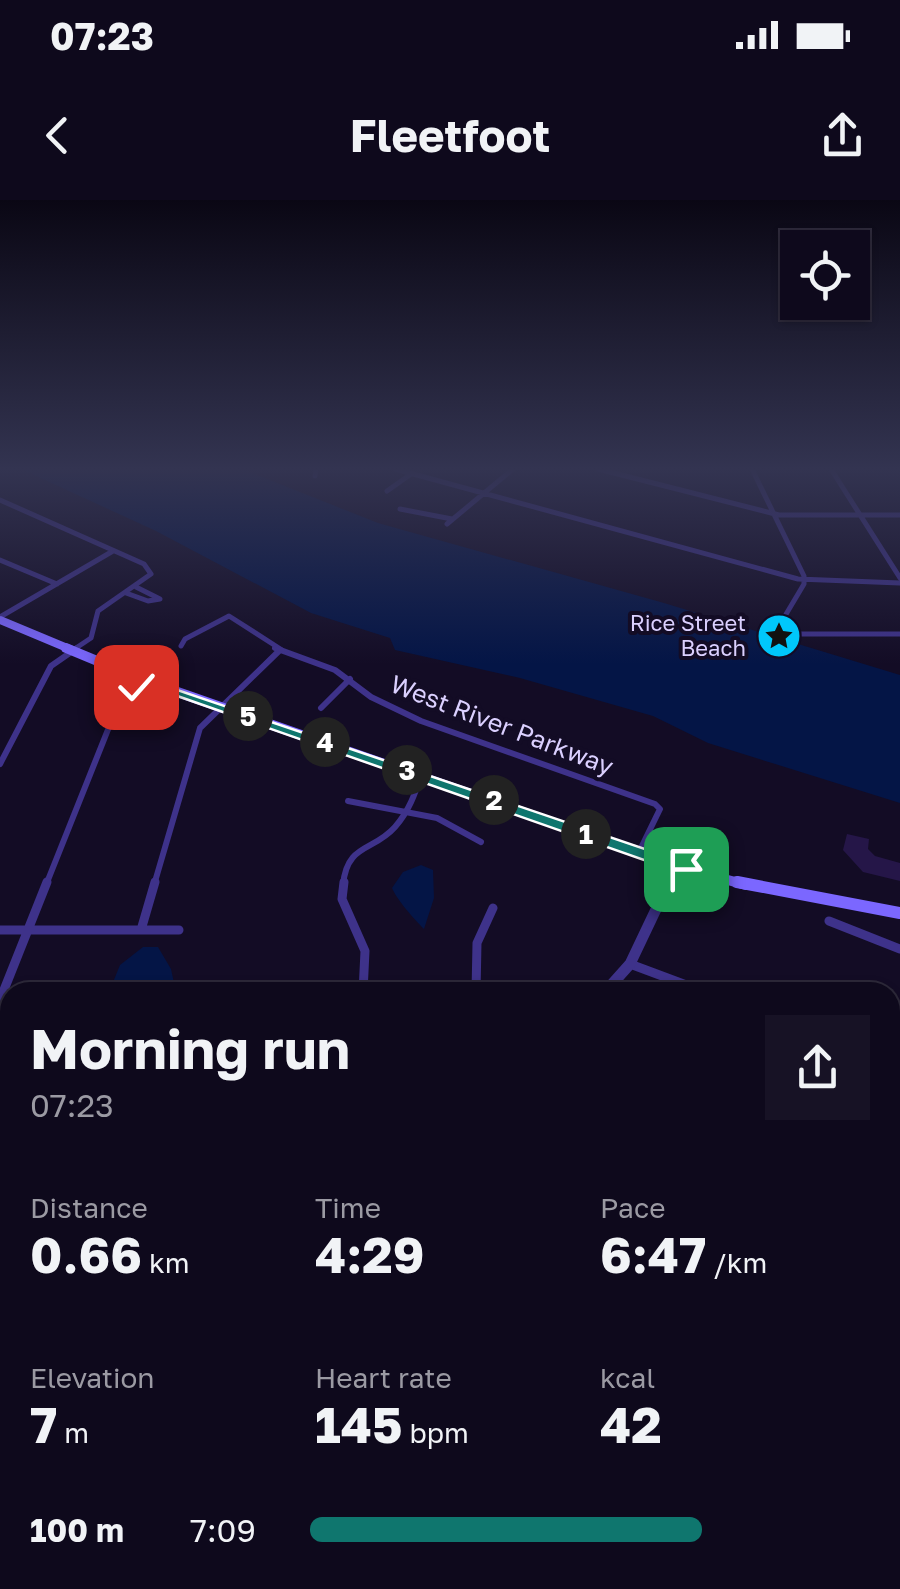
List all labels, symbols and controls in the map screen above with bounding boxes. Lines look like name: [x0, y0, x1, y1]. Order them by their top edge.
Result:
text: 07:23: [50, 13, 154, 58]
icon: back: [30, 108, 85, 163]
text: Fleetfoot: [350, 108, 550, 162]
icon: share: [815, 108, 870, 163]
map controls: [780, 230, 870, 320]
button: locate: [780, 230, 870, 320]
place label: Rice Street Beach: [630, 609, 746, 661]
place icon: Rice Street Beach: [756, 613, 802, 659]
pin: [94, 645, 179, 730]
icon: check: [109, 660, 164, 715]
street label: West River Parkway: [386, 668, 618, 781]
pin: 5: [223, 691, 273, 741]
text: 5: [239, 699, 257, 732]
pin: 4: [300, 717, 350, 767]
text: 4: [316, 725, 334, 758]
pin: 3: [382, 745, 432, 795]
text: 3: [398, 753, 416, 786]
pin: 2: [469, 775, 519, 825]
text: 2: [485, 783, 503, 816]
pin: 1: [561, 809, 611, 859]
text: 1: [579, 817, 593, 850]
pin: [644, 827, 729, 912]
icon: arrive: [659, 842, 714, 897]
text: Morning run: [30, 1015, 350, 1081]
button: share: [765, 1015, 870, 1120]
text: 07:23: [30, 1086, 114, 1124]
text: Distance: [30, 1191, 148, 1224]
text: Time: [315, 1191, 381, 1224]
text: Pace: [600, 1191, 665, 1224]
text: 0.66: [30, 1224, 142, 1284]
text: 4:29: [315, 1224, 425, 1284]
text: 6:47: [600, 1224, 706, 1284]
text: km: [142, 1246, 190, 1279]
text: /km: [706, 1246, 767, 1279]
text: Elevation: [30, 1361, 155, 1394]
text: Heart rate: [315, 1361, 452, 1394]
text: kcal: [600, 1361, 655, 1394]
text: 7: [30, 1394, 57, 1454]
text: 145: [315, 1394, 403, 1454]
text: 42: [600, 1394, 662, 1454]
text: m: [57, 1416, 89, 1449]
text: bpm: [403, 1416, 469, 1449]
text: 100 m: [30, 1511, 124, 1549]
text: 7:09: [190, 1511, 256, 1549]

